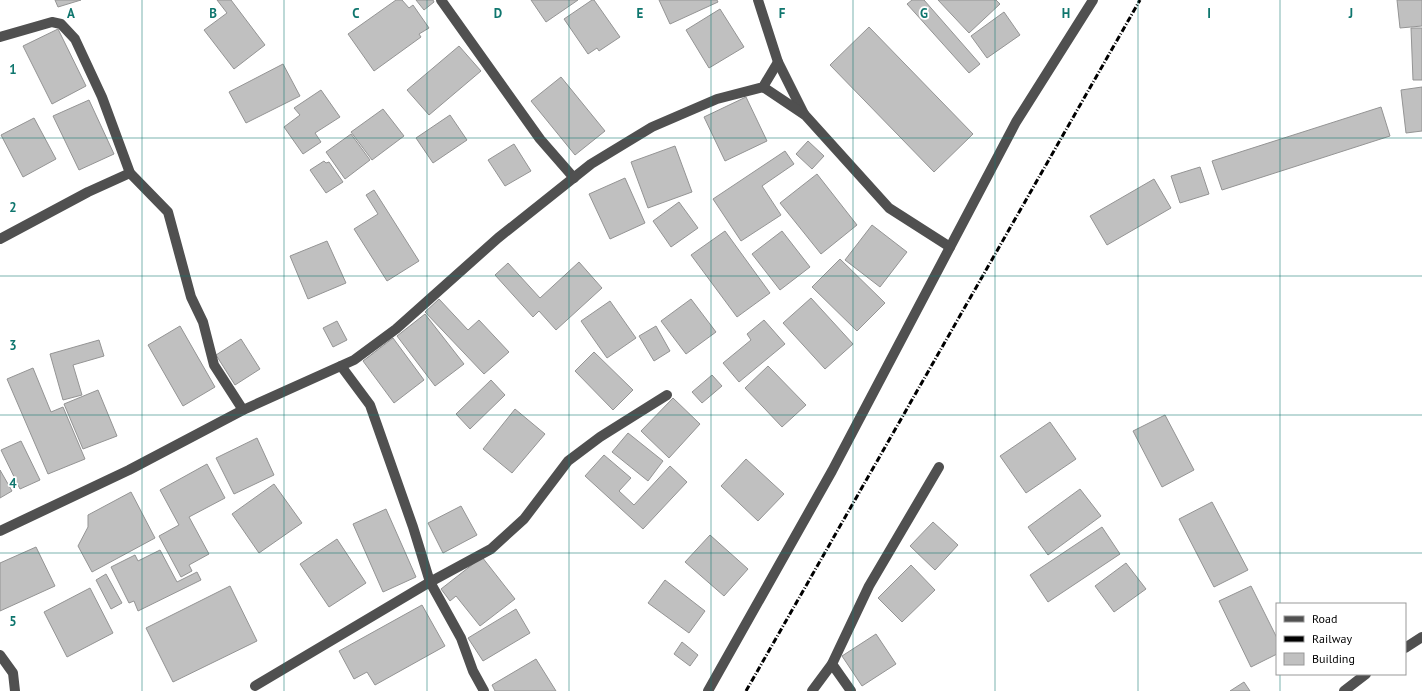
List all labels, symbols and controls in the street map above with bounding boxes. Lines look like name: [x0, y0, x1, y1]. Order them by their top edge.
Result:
text: A: [67, 5, 75, 22]
text: B: [209, 5, 217, 22]
text: C: [352, 5, 360, 22]
text: D: [494, 5, 502, 22]
text: E: [637, 5, 644, 22]
text: F: [779, 5, 786, 22]
text: G: [920, 5, 928, 22]
text: H: [1062, 5, 1070, 22]
text: I: [1207, 5, 1211, 22]
text: J: [1348, 5, 1353, 22]
text: 1: [9, 61, 17, 78]
text: 2: [9, 199, 17, 216]
text: 3: [9, 337, 17, 354]
text: 4: [9, 475, 17, 492]
legend: [1276, 603, 1406, 675]
text: Road: [1312, 611, 1337, 626]
text: 5: [9, 613, 17, 630]
text: Railway: [1312, 631, 1352, 646]
text: Building: [1312, 651, 1355, 666]

